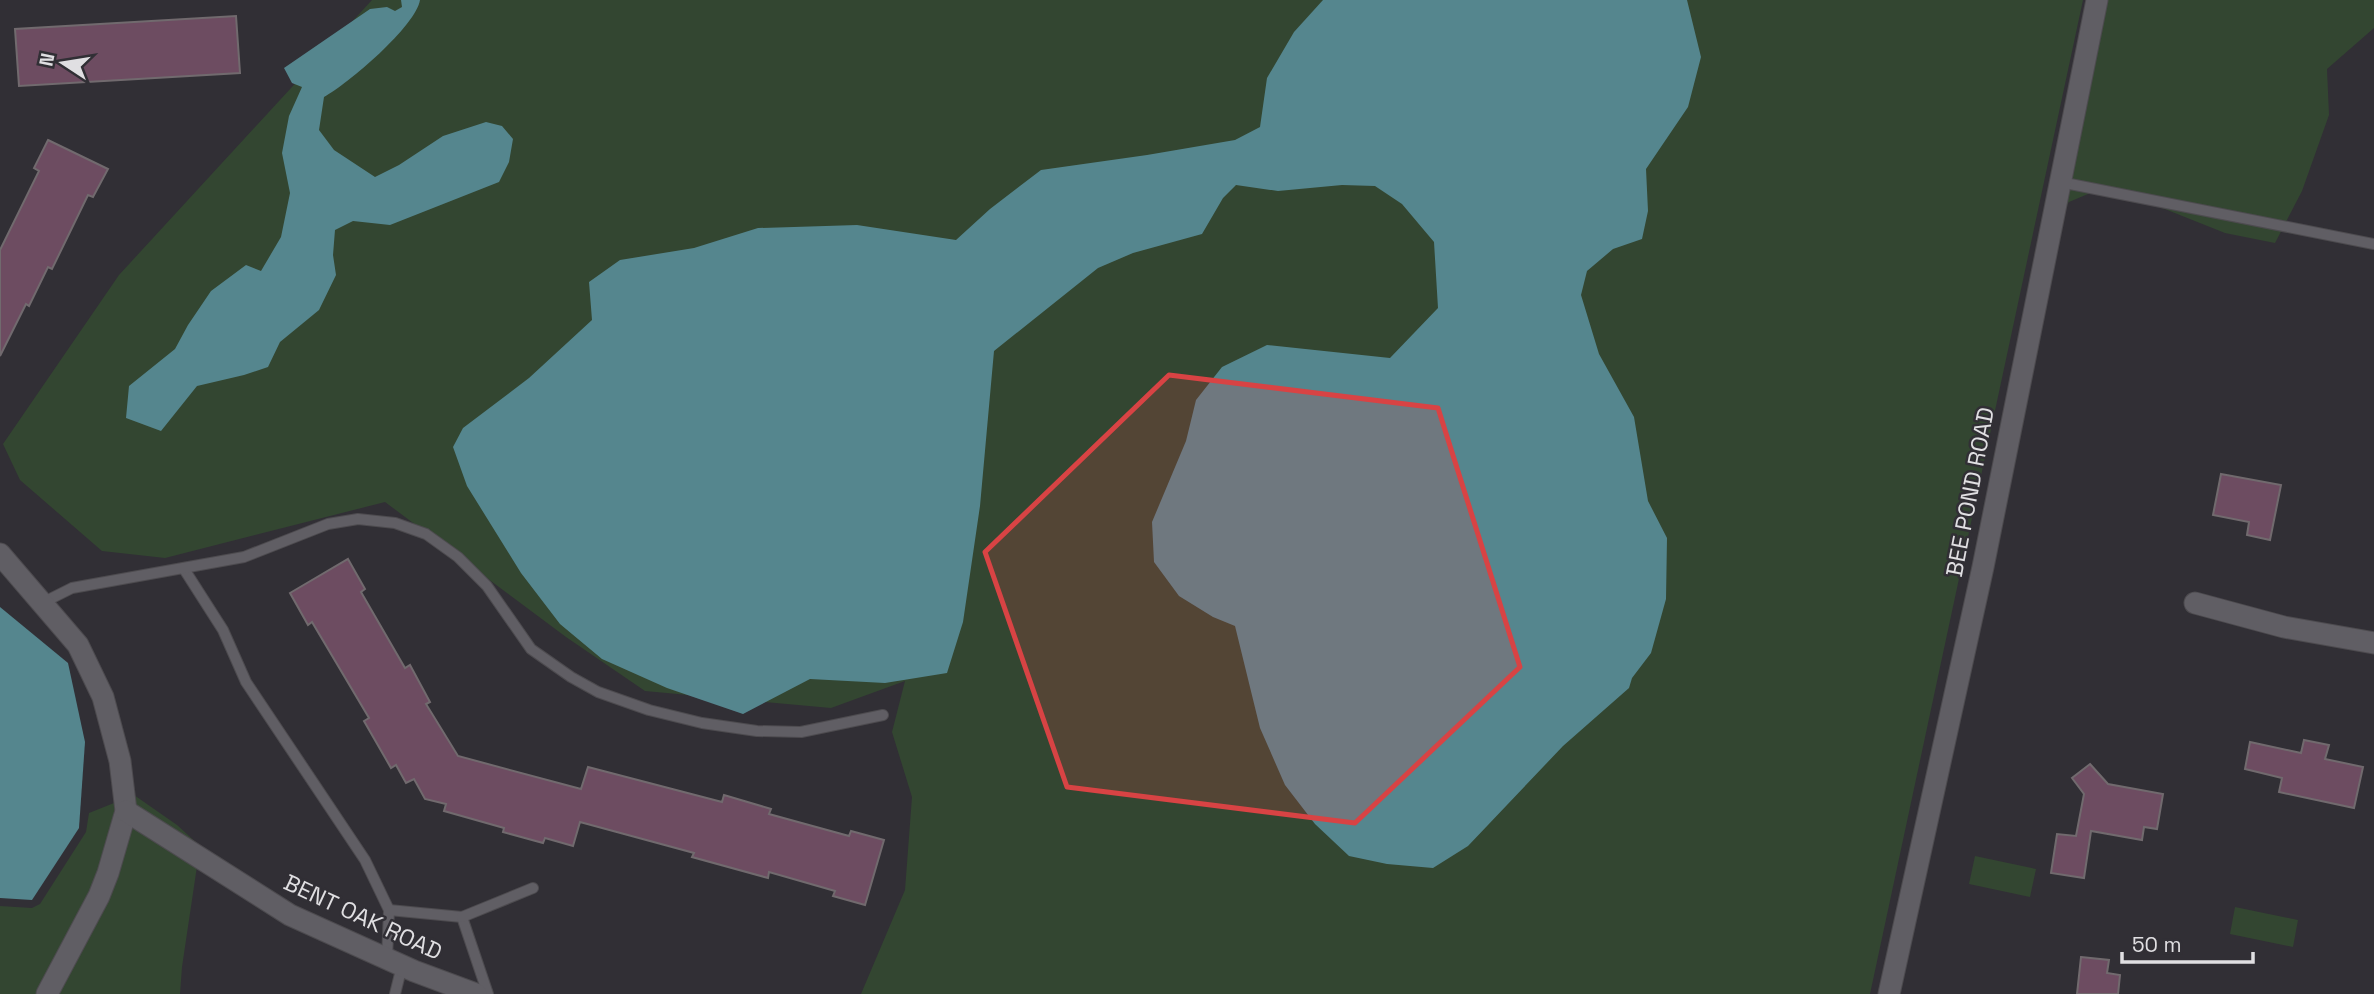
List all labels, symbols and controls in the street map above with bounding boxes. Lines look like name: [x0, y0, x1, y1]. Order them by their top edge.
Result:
north arrow: [28, 28, 98, 98]
text: N: [33, 51, 60, 68]
street label: BEE POND ROAD: [1939, 405, 2001, 579]
street label: BENT OAK ROAD: [279, 867, 447, 967]
scale bar: [2122, 920, 2253, 964]
text: 50 m: [2132, 931, 2182, 958]

